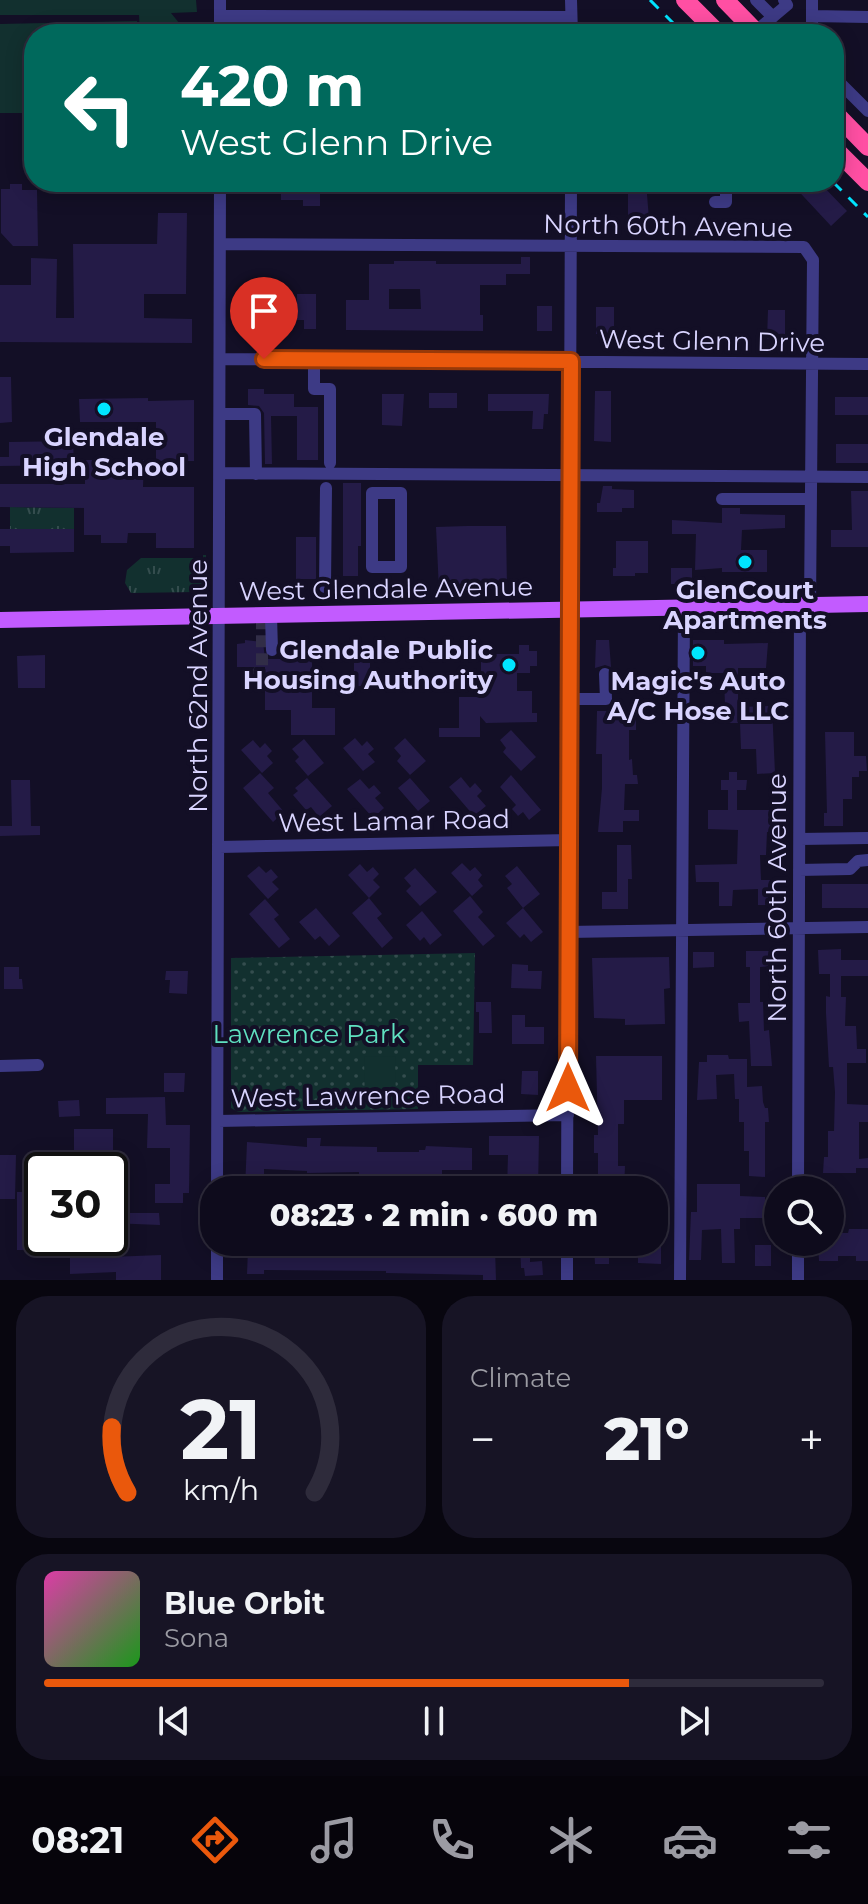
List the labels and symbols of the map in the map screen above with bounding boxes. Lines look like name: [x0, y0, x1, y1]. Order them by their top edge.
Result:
street label: North 60th Avenue: [543, 208, 793, 244]
pin: [230, 277, 298, 359]
street label: West Glenn Drive: [599, 323, 825, 359]
marker: Glendale High School: [95, 400, 113, 418]
place label: Glendale High School: [22, 421, 186, 483]
marker: GlenCourt Apartments: [736, 553, 754, 571]
street label: North 62nd Avenue: [182, 559, 214, 813]
street label: West Glendale Avenue: [239, 570, 533, 608]
place label: GlenCourt Apartments: [662, 574, 827, 636]
place label: Glendale Public Housing Authority: [243, 634, 493, 696]
marker: Magic's Auto A/C Hose LLC: [689, 644, 707, 662]
marker: Glendale Public Housing Authority: [500, 656, 518, 674]
place label: Magic's Auto A/C Hose LLC: [606, 665, 789, 727]
street label: North 60th Avenue: [761, 773, 793, 1023]
street label: West Lamar Road: [278, 803, 510, 839]
park label: Lawrence Park: [213, 1018, 406, 1050]
position arrow: [526, 1046, 610, 1130]
street label: West Lawrence Road: [230, 1078, 506, 1114]
speed limit sign: 30: [24, 1152, 128, 1256]

